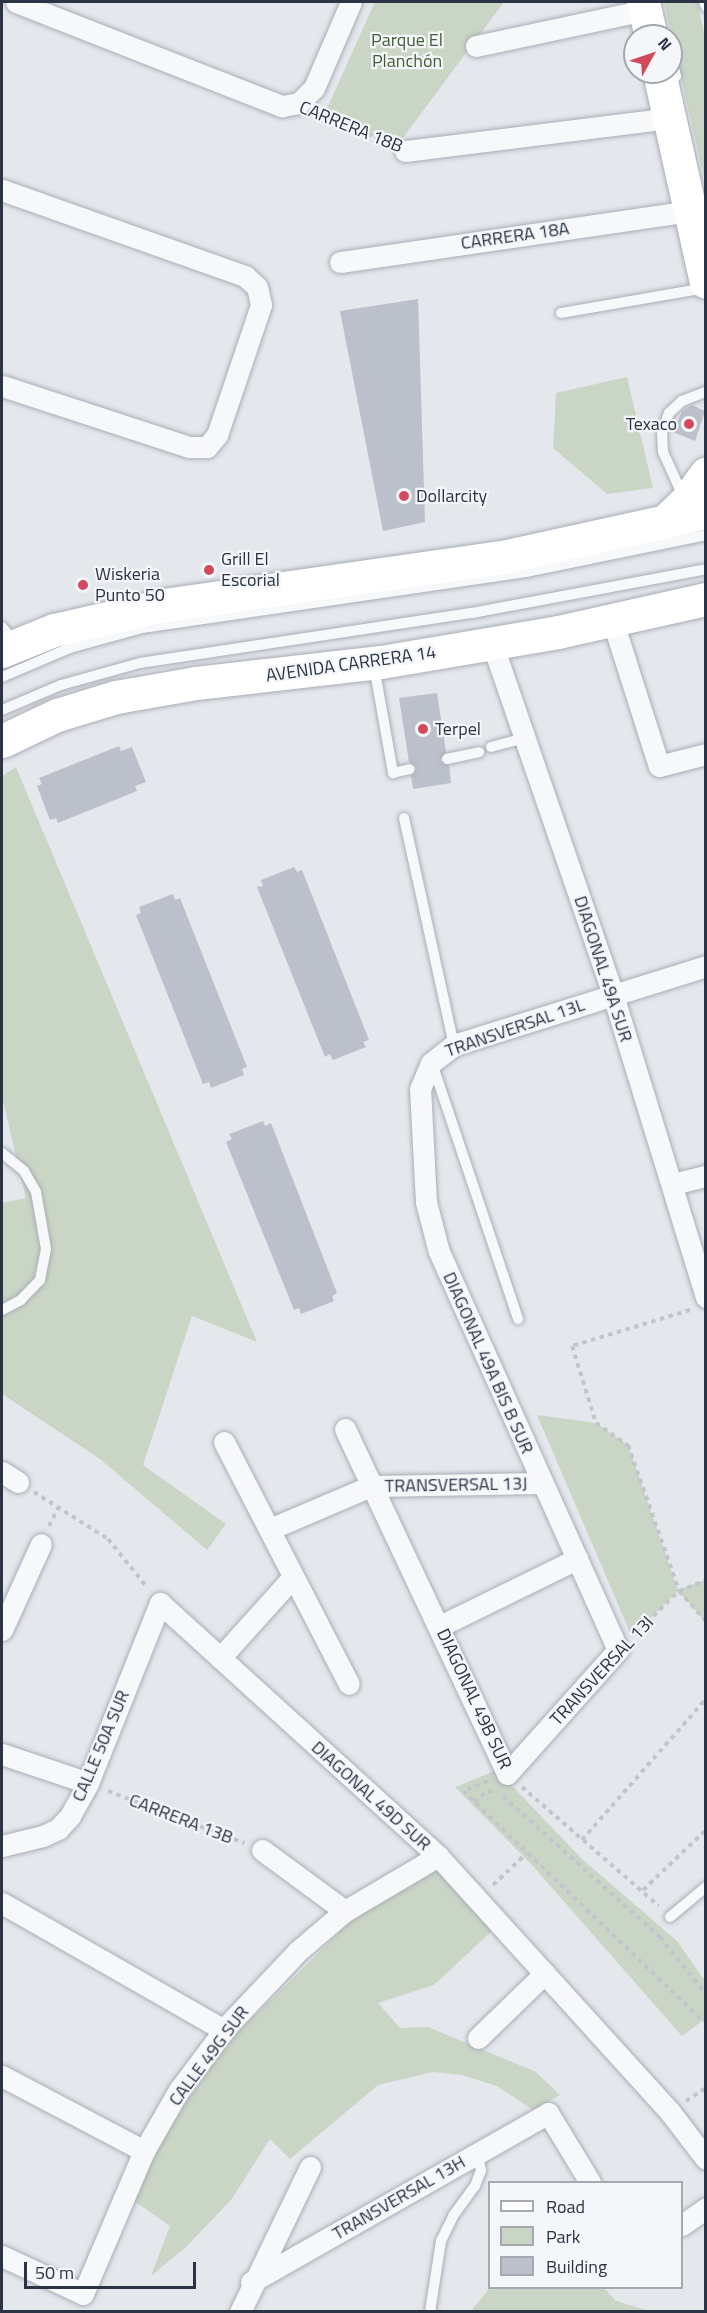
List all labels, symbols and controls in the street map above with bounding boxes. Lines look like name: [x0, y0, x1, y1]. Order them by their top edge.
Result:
north arrow: [623, 24, 683, 84]
park label: Parque El Planchón: [371, 30, 443, 72]
text: N: [652, 32, 678, 56]
street label: CARRERA 18B: [296, 96, 406, 158]
street label: CARRERA 18A: [459, 218, 571, 254]
place label: Texaco: [626, 413, 677, 435]
marker: Texaco: [682, 417, 696, 431]
place label: Dollarcity: [416, 485, 487, 507]
marker: Dollarcity: [397, 489, 411, 503]
place label: Grill El Escorial: [221, 549, 280, 592]
marker: Grill El Escorial: [202, 563, 216, 577]
place label: Wiskeria Punto 50: [95, 564, 165, 606]
marker: Wiskeria Punto 50: [76, 578, 90, 592]
street label: AVENIDA CARRERA 14: [264, 641, 438, 687]
place label: Terpel: [435, 718, 481, 740]
marker: Terpel: [416, 722, 430, 736]
street label: DIAGONAL 49A SUR: [569, 893, 637, 1045]
street label: TRANSVERSAL 13L: [442, 994, 588, 1062]
street label: DIAGONAL 49A BIS B SUR: [438, 1269, 538, 1457]
street label: TRANSVERSAL 13J: [384, 1473, 528, 1497]
street label: TRANSVERSAL 13I: [546, 1612, 658, 1730]
street label: DIAGONAL 49B SUR: [432, 1625, 516, 1773]
street label: CALLE 50A SUR: [68, 1687, 134, 1805]
street label: DIAGONAL 49D SUR: [307, 1737, 435, 1855]
street label: CARRERA 13B: [126, 1789, 236, 1849]
street label: CALLE 49G SUR: [164, 2002, 254, 2110]
street label: TRANSVERSAL 13H: [329, 2151, 469, 2245]
legend: [488, 2181, 683, 2289]
text: Road: [546, 2193, 585, 2220]
text: Park: [546, 2223, 580, 2250]
scale bar: [27, 2250, 200, 2288]
text: Building: [546, 2253, 607, 2280]
text: 50 m: [35, 2259, 74, 2286]

